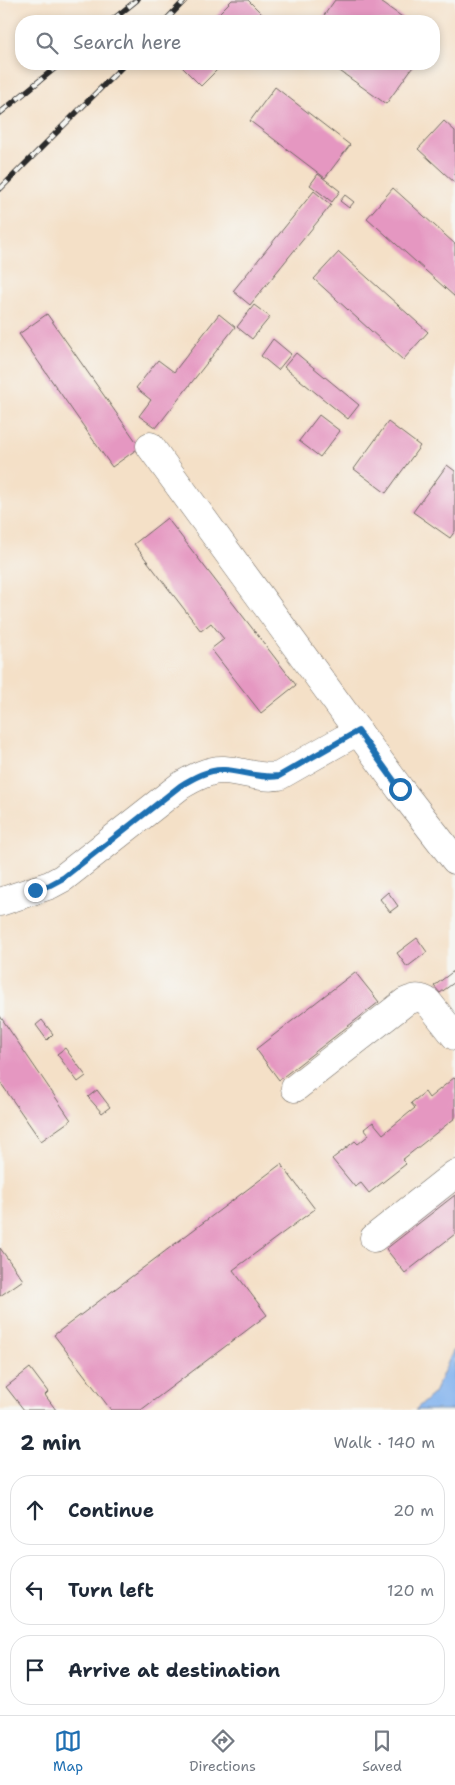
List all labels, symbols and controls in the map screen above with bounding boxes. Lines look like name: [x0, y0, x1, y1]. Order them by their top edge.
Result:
search box: [15, 15, 440, 70]
icon: search: [33, 29, 61, 57]
text: Search here: [73, 30, 182, 55]
route start: [389, 778, 412, 801]
route end: [24, 879, 47, 902]
text: 2 min: [20, 1429, 81, 1457]
text: Walk · 140 m: [333, 1432, 435, 1453]
icon: ahead: [21, 1496, 49, 1524]
text: Continue: [68, 1498, 154, 1523]
text: 20 m: [393, 1500, 434, 1521]
icon: left: [21, 1576, 49, 1604]
text: Turn left: [68, 1578, 154, 1603]
text: 120 m: [387, 1580, 434, 1601]
icon: arrive: [21, 1656, 49, 1684]
text: Arrive at destination: [68, 1658, 280, 1683]
tab: Map: [53, 1727, 83, 1775]
tab: Directions: [189, 1727, 256, 1775]
tab: Saved: [362, 1727, 402, 1775]

